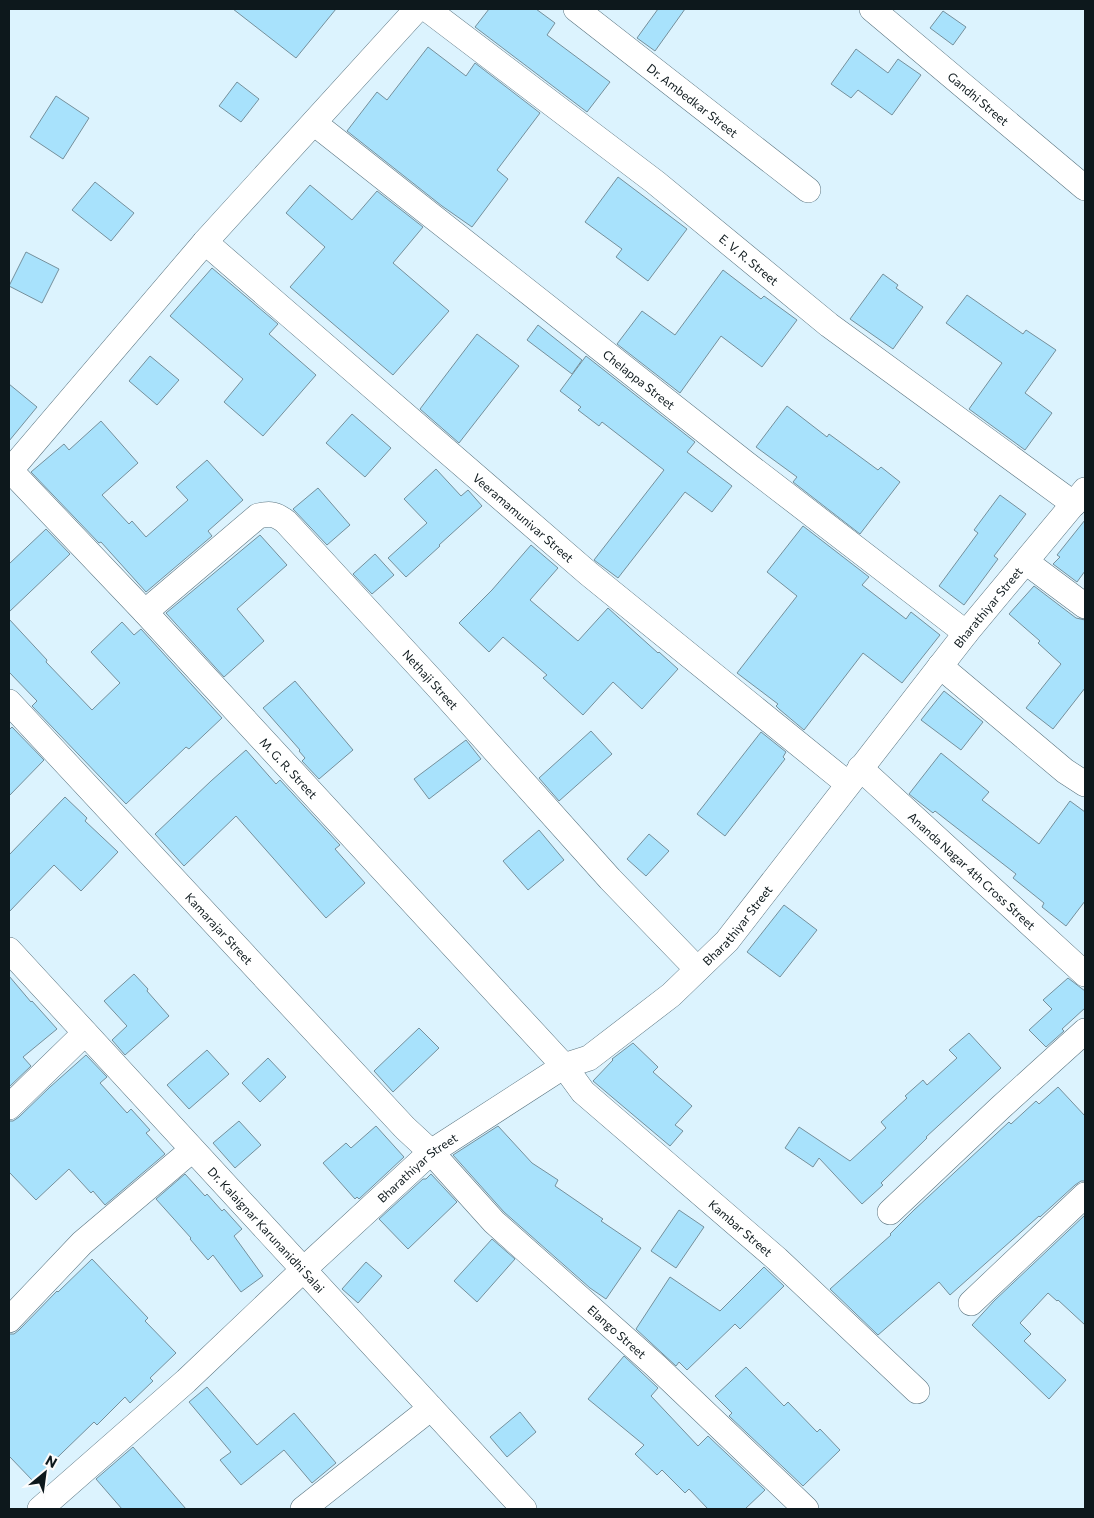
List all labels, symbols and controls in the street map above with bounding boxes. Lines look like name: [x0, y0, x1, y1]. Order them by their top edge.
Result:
street label: Dr. Ambedkar Street: [645, 60, 741, 140]
street label: Gandhi Street: [945, 69, 1012, 128]
street label: E. V. R. Street: [717, 231, 781, 288]
street label: Chelappa Street: [600, 347, 678, 412]
street label: Veeramamunivar Street: [470, 470, 577, 565]
street label: Bharathiyar Street: [950, 564, 1025, 650]
street label: Nethaji Street: [400, 647, 461, 712]
street label: M. G. R. Street: [257, 735, 320, 801]
street label: Ananda Nagar 4th Cross Street: [906, 809, 1039, 932]
street label: Bharathiyar Street: [699, 882, 775, 968]
street label: Kamarajar Street: [183, 890, 256, 967]
street label: Bharathiyar Street: [374, 1130, 460, 1205]
street label: Dr. Kalaignar Karunanidhi Salai: [205, 1164, 328, 1295]
street label: Kambar Street: [706, 1197, 775, 1259]
street label: Elango Street: [585, 1302, 649, 1361]
north arrow: [20, 1448, 70, 1498]
text: N: [43, 1451, 60, 1471]

